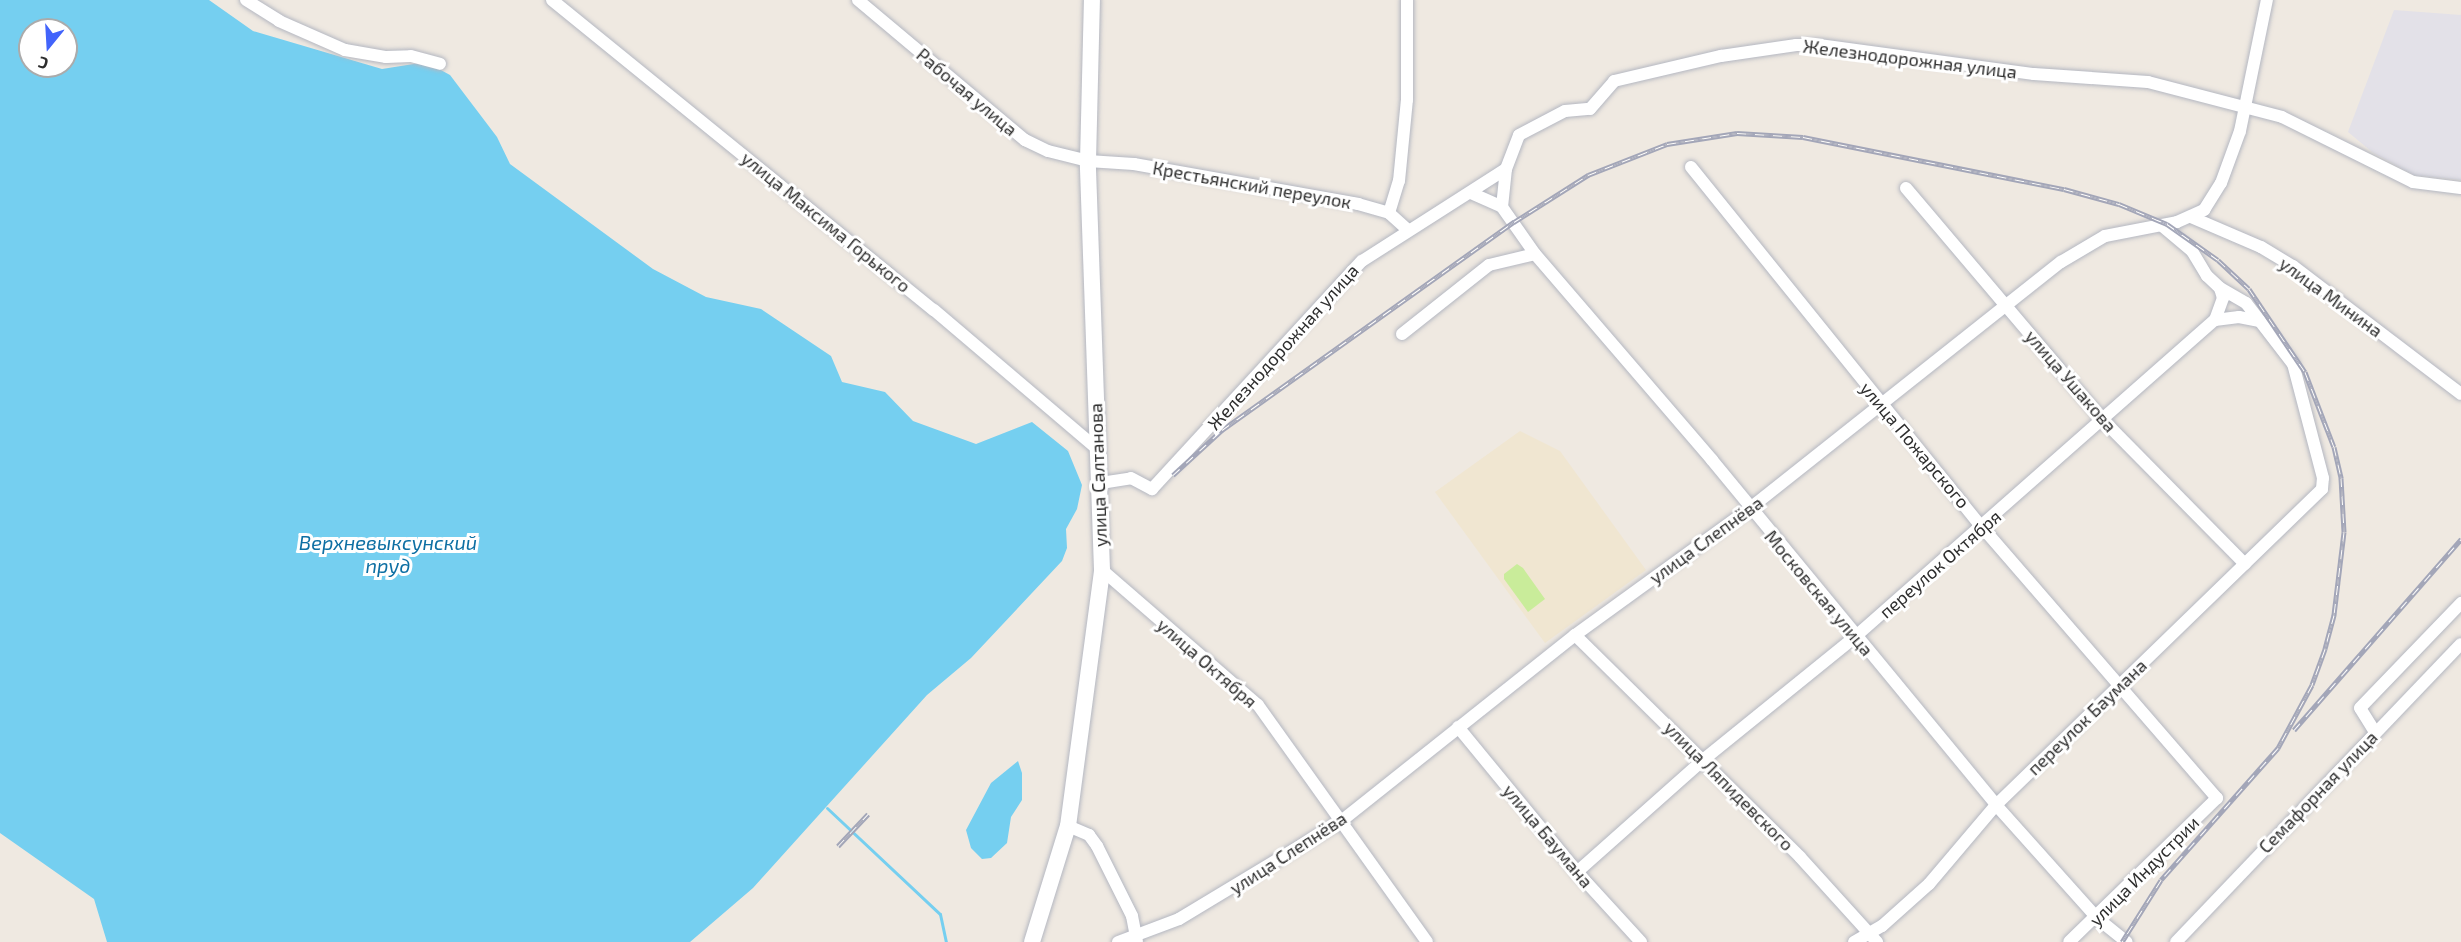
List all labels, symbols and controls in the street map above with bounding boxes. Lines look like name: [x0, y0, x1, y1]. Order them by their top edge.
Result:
north arrow: [18, 18, 78, 78]
street label: Железнодорожная улица: [1802, 35, 2018, 83]
street label: Рабочая улица: [912, 44, 1022, 140]
text: С: [35, 53, 50, 74]
street label: улица Максима Горького: [737, 147, 915, 297]
street label: Крестьянский переулок: [1151, 157, 1353, 213]
street label: улица Минина: [2275, 252, 2387, 342]
street label: Железнодорожная улица: [1203, 260, 1363, 434]
street label: улица Ушакова: [2021, 326, 2121, 436]
street label: улица Пожарского: [1856, 377, 1974, 513]
street label: улица Салтанова: [1085, 403, 1111, 547]
street label: улица Слепнёва: [1645, 492, 1767, 588]
street label: переулок Октября: [1875, 505, 2005, 623]
street label: Московская улица: [1760, 526, 1878, 660]
water label: Верхневыксунский пруд: [299, 531, 477, 578]
street label: улица Октября: [1153, 614, 1261, 712]
street label: переулок Баумана: [2023, 655, 2151, 779]
street label: улица Ляпидевского: [1660, 717, 1798, 855]
street label: Семафорная улица: [2254, 726, 2382, 858]
street label: улица Баумана: [1498, 780, 1598, 892]
street label: улица Слепнёва: [1226, 807, 1350, 899]
street label: улица Индустрии: [2085, 812, 2203, 930]

